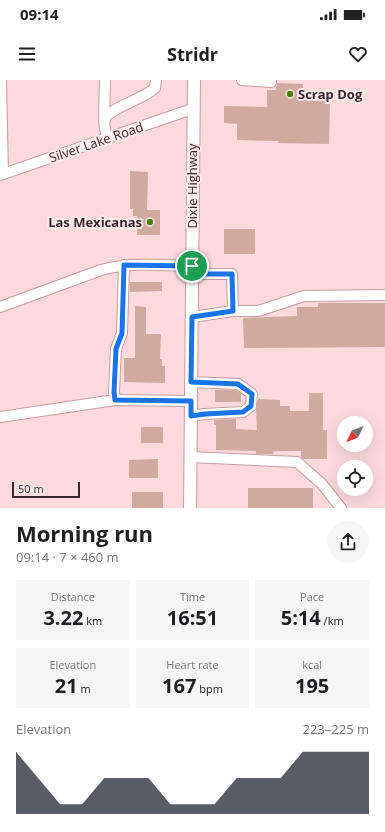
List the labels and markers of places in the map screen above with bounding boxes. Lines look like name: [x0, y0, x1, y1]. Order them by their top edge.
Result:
place label: Scrap Dog: [298, 85, 363, 103]
marker: Scrap Dog: [285, 89, 295, 99]
place label: Las Mexicanas: [48, 213, 142, 231]
marker: Las Mexicanas: [145, 217, 155, 227]
pin: [175, 249, 209, 283]

